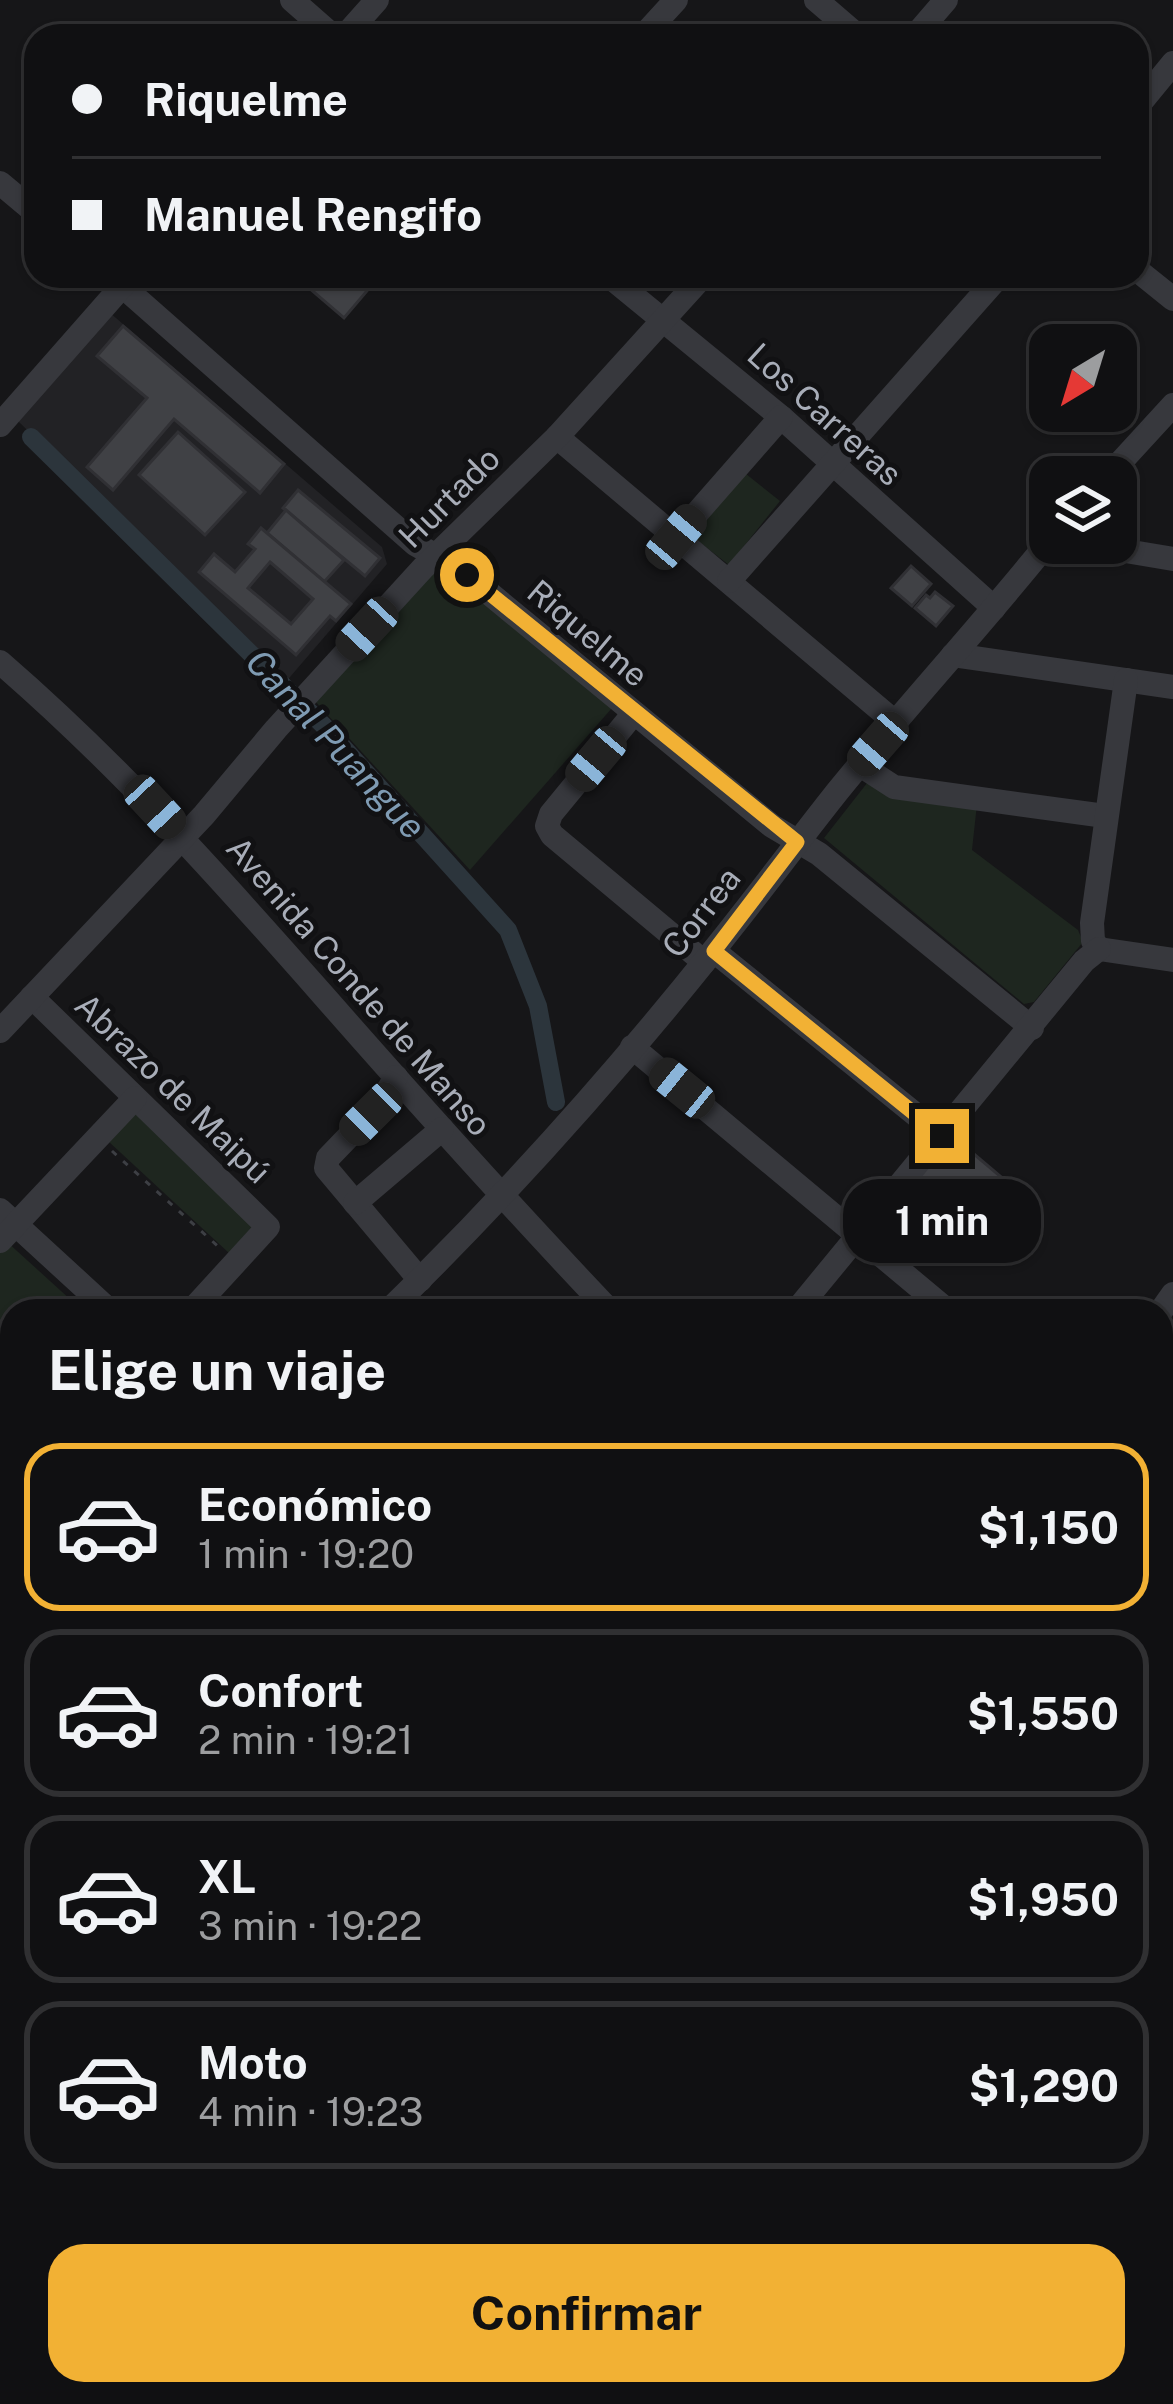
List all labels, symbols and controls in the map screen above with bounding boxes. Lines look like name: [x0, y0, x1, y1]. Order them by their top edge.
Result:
text: Riquelme: [144, 73, 348, 126]
text: Manuel Rengifo: [144, 188, 482, 241]
north arrow: [1029, 324, 1137, 432]
map controls: [1029, 324, 1137, 564]
street label: Los Carreras: [740, 335, 910, 493]
street label: Hurtado: [391, 439, 507, 555]
button: layers: [1029, 456, 1137, 564]
car: [639, 498, 713, 576]
route start: [440, 548, 494, 602]
street label: Riquelme: [520, 572, 656, 694]
car: [329, 590, 405, 668]
water label: Canal Puangue: [238, 641, 434, 847]
car: [841, 705, 915, 783]
car: [559, 720, 633, 798]
car: [117, 768, 193, 846]
street label: Avenida Conde de Manso: [219, 829, 499, 1143]
street label: Correa: [654, 859, 748, 965]
street label: Abrazo de Maipú: [68, 985, 278, 1191]
car: [643, 1051, 721, 1125]
car: [333, 1076, 409, 1152]
route end: [915, 1109, 969, 1163]
callout: 1 min: [843, 1178, 1041, 1262]
text: 1 min: [895, 1198, 989, 1244]
text: Elige un viaje: [48, 1339, 386, 1402]
icon: car: [54, 1473, 162, 1581]
text: Económico: [198, 1478, 432, 1531]
text: $1,150: [978, 1501, 1119, 1554]
text: 1 min · 19:20: [198, 1531, 414, 1577]
icon: car: [54, 1659, 162, 1767]
text: Confort: [198, 1664, 363, 1717]
text: $1,550: [967, 1687, 1119, 1740]
text: 2 min · 19:21: [198, 1717, 413, 1763]
icon: car: [54, 1845, 162, 1953]
text: XL: [198, 1850, 256, 1903]
text: $1,950: [968, 1873, 1119, 1926]
text: 3 min · 19:22: [198, 1903, 422, 1949]
icon: car: [54, 2031, 162, 2139]
text: Moto: [198, 2036, 308, 2089]
text: $1,290: [969, 2059, 1119, 2112]
text: 4 min · 19:23: [198, 2089, 423, 2135]
button: Confirmar: [48, 2244, 1125, 2382]

